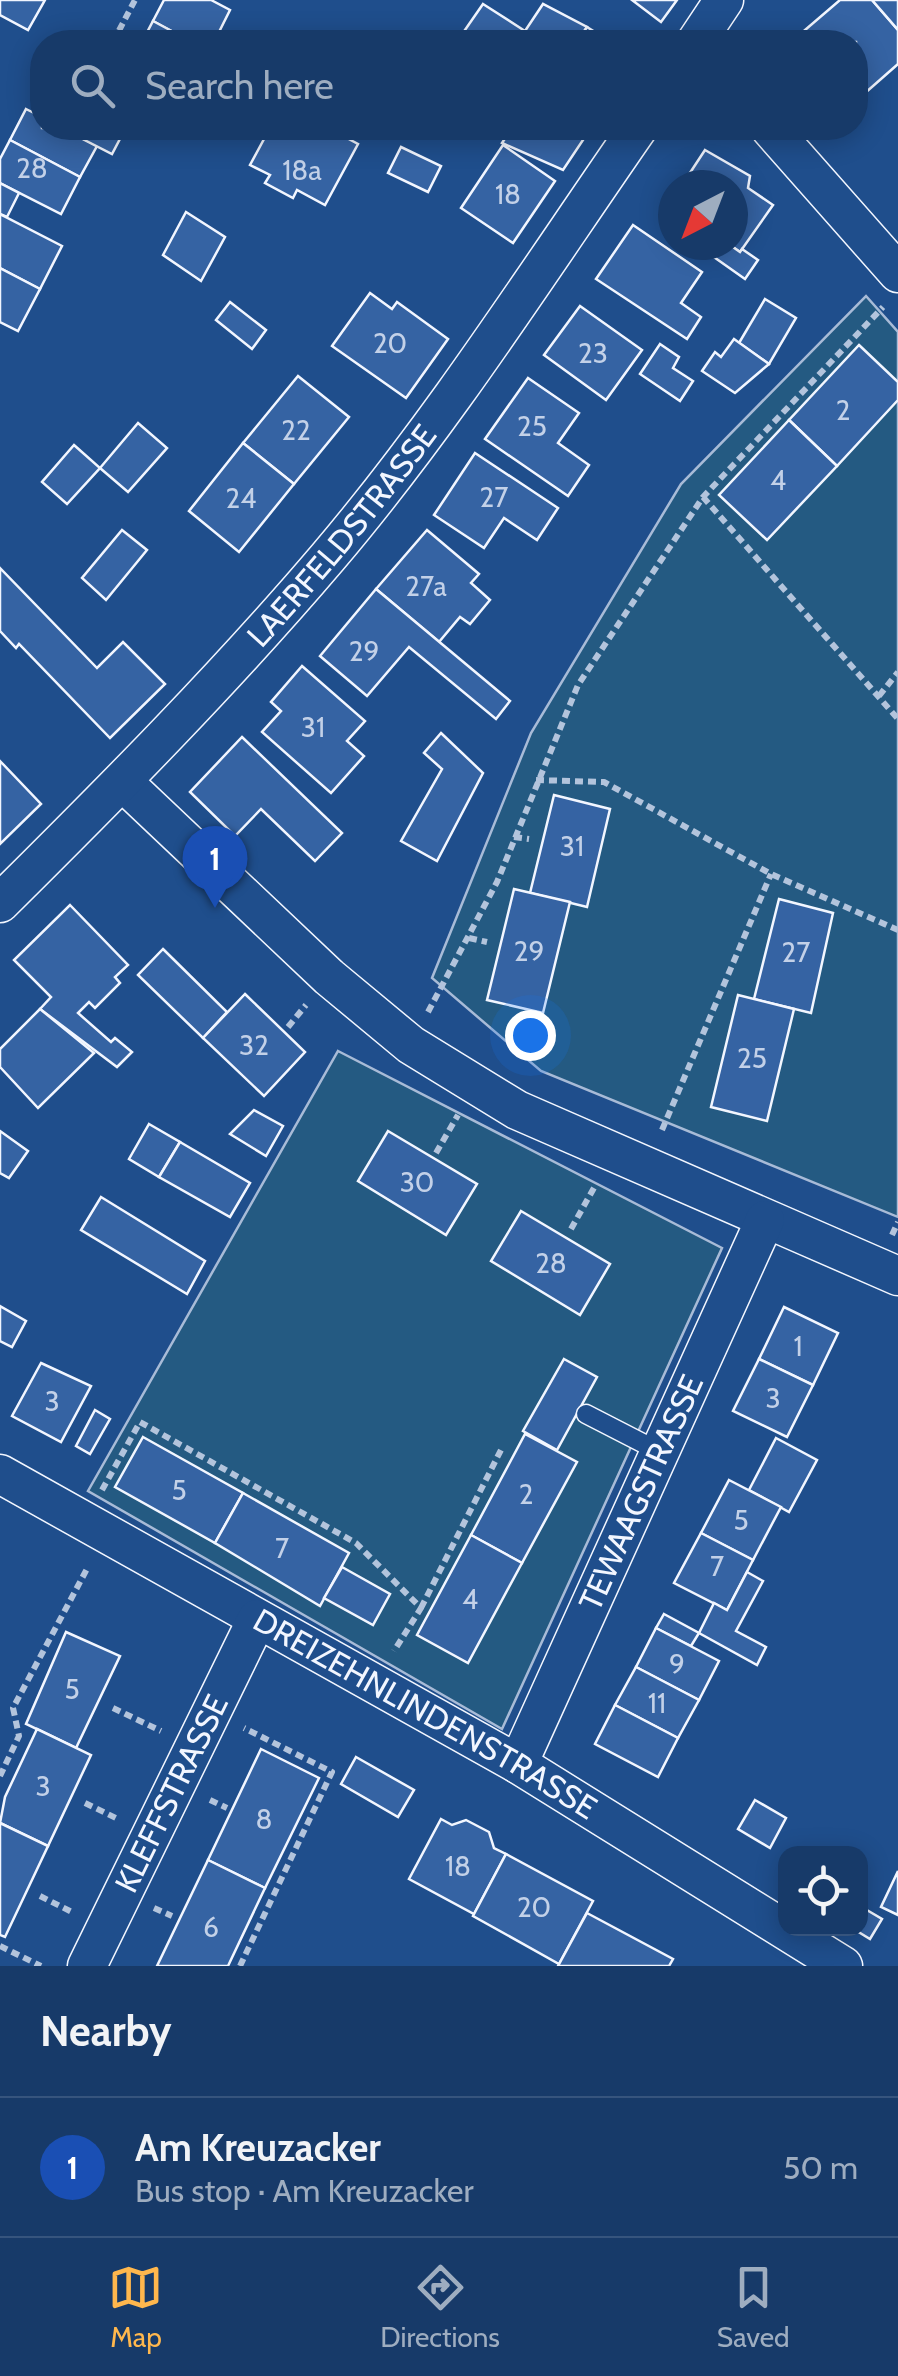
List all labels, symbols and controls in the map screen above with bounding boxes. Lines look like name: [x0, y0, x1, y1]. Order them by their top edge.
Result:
search box: [30, 30, 868, 140]
icon: search: [65, 58, 120, 113]
text: Search here: [145, 62, 334, 109]
house number: 28: [16, 151, 48, 185]
house number: 18a: [282, 153, 322, 187]
north arrow: [658, 170, 748, 260]
house number: 18: [495, 177, 521, 211]
house number: 20: [373, 326, 407, 360]
house number: 23: [578, 336, 608, 370]
house number: 2: [836, 393, 850, 427]
house number: 25: [517, 409, 547, 443]
house number: 22: [281, 413, 311, 447]
street label: LAERFELDSTRASSE: [238, 417, 444, 655]
house number: 4: [770, 463, 786, 497]
house number: 27: [480, 480, 508, 514]
house number: 24: [226, 481, 256, 515]
house number: 27a: [405, 569, 447, 603]
house number: 29: [349, 634, 379, 668]
house number: 31: [301, 710, 325, 744]
pin: 1: [182, 826, 248, 908]
house number: 31: [560, 829, 584, 863]
house number: 29: [514, 934, 544, 968]
house number: 27: [782, 935, 810, 969]
your location: [505, 1010, 556, 1061]
house number: 32: [239, 1028, 269, 1062]
house number: 25: [737, 1041, 767, 1075]
house number: 30: [400, 1165, 434, 1199]
house number: 28: [535, 1246, 567, 1280]
house number: 1: [793, 1329, 803, 1363]
street label: TEWAAGSTRASSE: [570, 1369, 711, 1616]
house number: 3: [765, 1381, 781, 1415]
house number: 3: [44, 1384, 60, 1418]
house number: 5: [171, 1473, 187, 1507]
house number: 2: [519, 1477, 533, 1511]
house number: 5: [733, 1503, 749, 1537]
house number: 7: [275, 1531, 289, 1565]
house number: 7: [710, 1549, 724, 1583]
house number: 4: [462, 1582, 478, 1616]
street label: DREIZEHNLINDENSTRASSE: [247, 1600, 604, 1827]
house number: 9: [669, 1647, 685, 1681]
house number: 5: [64, 1672, 80, 1706]
house number: 11: [648, 1686, 666, 1720]
street label: KLEFFSTRASSE: [106, 1688, 236, 1899]
house number: 3: [35, 1769, 51, 1803]
house number: 8: [256, 1802, 272, 1836]
map controls: [778, 1846, 868, 1936]
button: locate: [778, 1846, 868, 1936]
house number: 18: [445, 1849, 471, 1883]
house number: 20: [517, 1890, 551, 1924]
house number: 6: [203, 1910, 219, 1944]
text: Nearby: [40, 2005, 172, 2057]
text: Am Kreuzacker: [135, 2124, 381, 2171]
text: 1: [67, 2148, 78, 2187]
text: 50 m: [783, 2148, 858, 2187]
text: Bus stop · Am Kreuzacker: [135, 2171, 474, 2210]
tab: Map: [108, 2260, 163, 2354]
tab: Directions: [380, 2260, 500, 2354]
tab: Saved: [717, 2260, 790, 2354]

